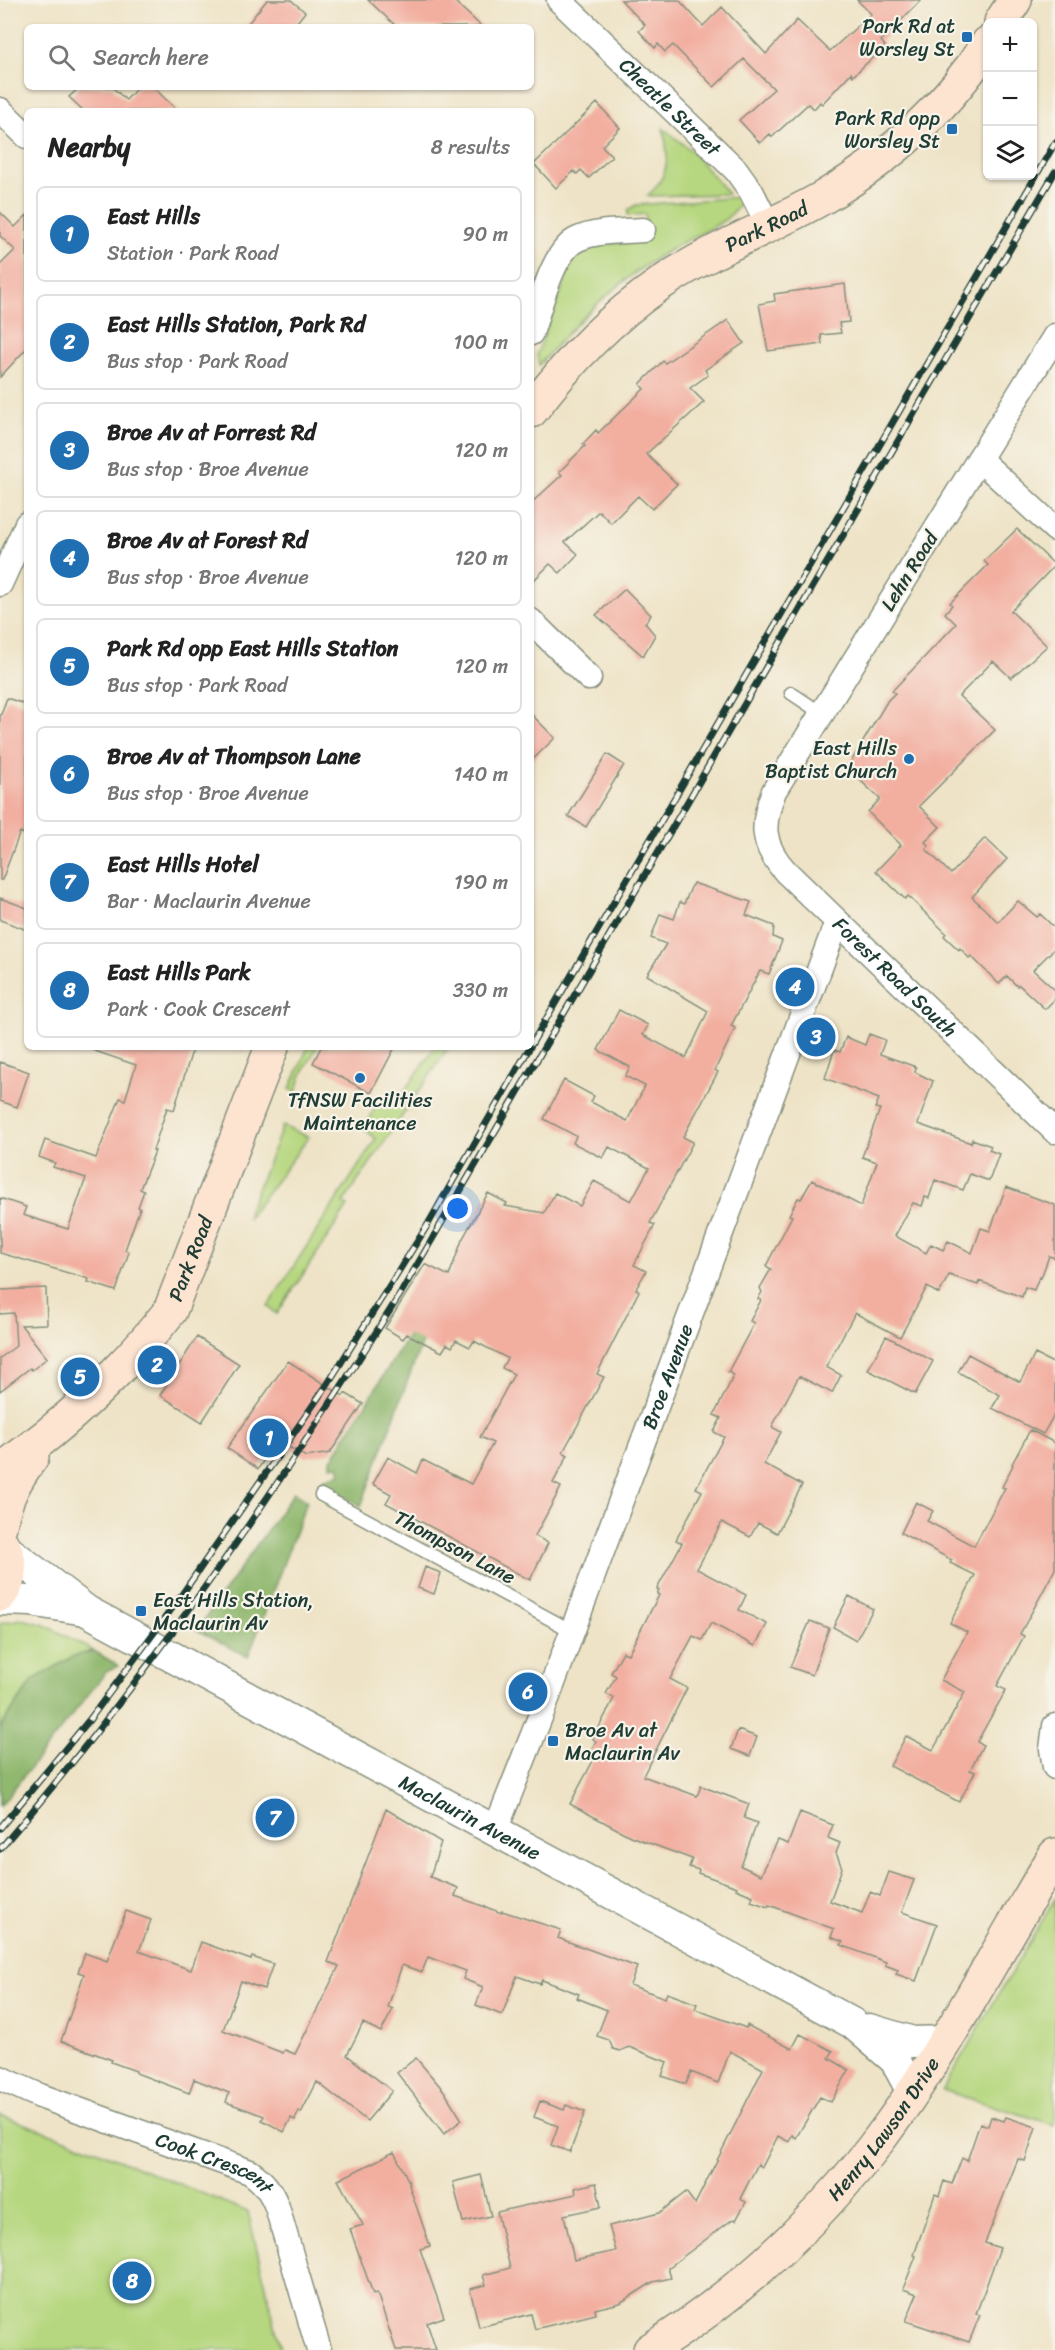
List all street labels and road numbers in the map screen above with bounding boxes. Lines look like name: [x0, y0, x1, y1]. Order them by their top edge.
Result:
street label: Cheatle Street: [610, 49, 730, 166]
street label: Park Road: [719, 191, 816, 262]
street label: Lehn Road: [871, 523, 949, 618]
street label: Forest Road South: [824, 908, 965, 1046]
street label: Park Road: [158, 1210, 224, 1307]
street label: Broe Avenue: [632, 1319, 703, 1435]
street label: Thompson Lane: [388, 1501, 522, 1594]
street label: Maclaurin Avenue: [392, 1765, 547, 1870]
street label: Henry Lawson Drive: [819, 2050, 949, 2209]
street label: Cook Crescent: [150, 2122, 283, 2202]

